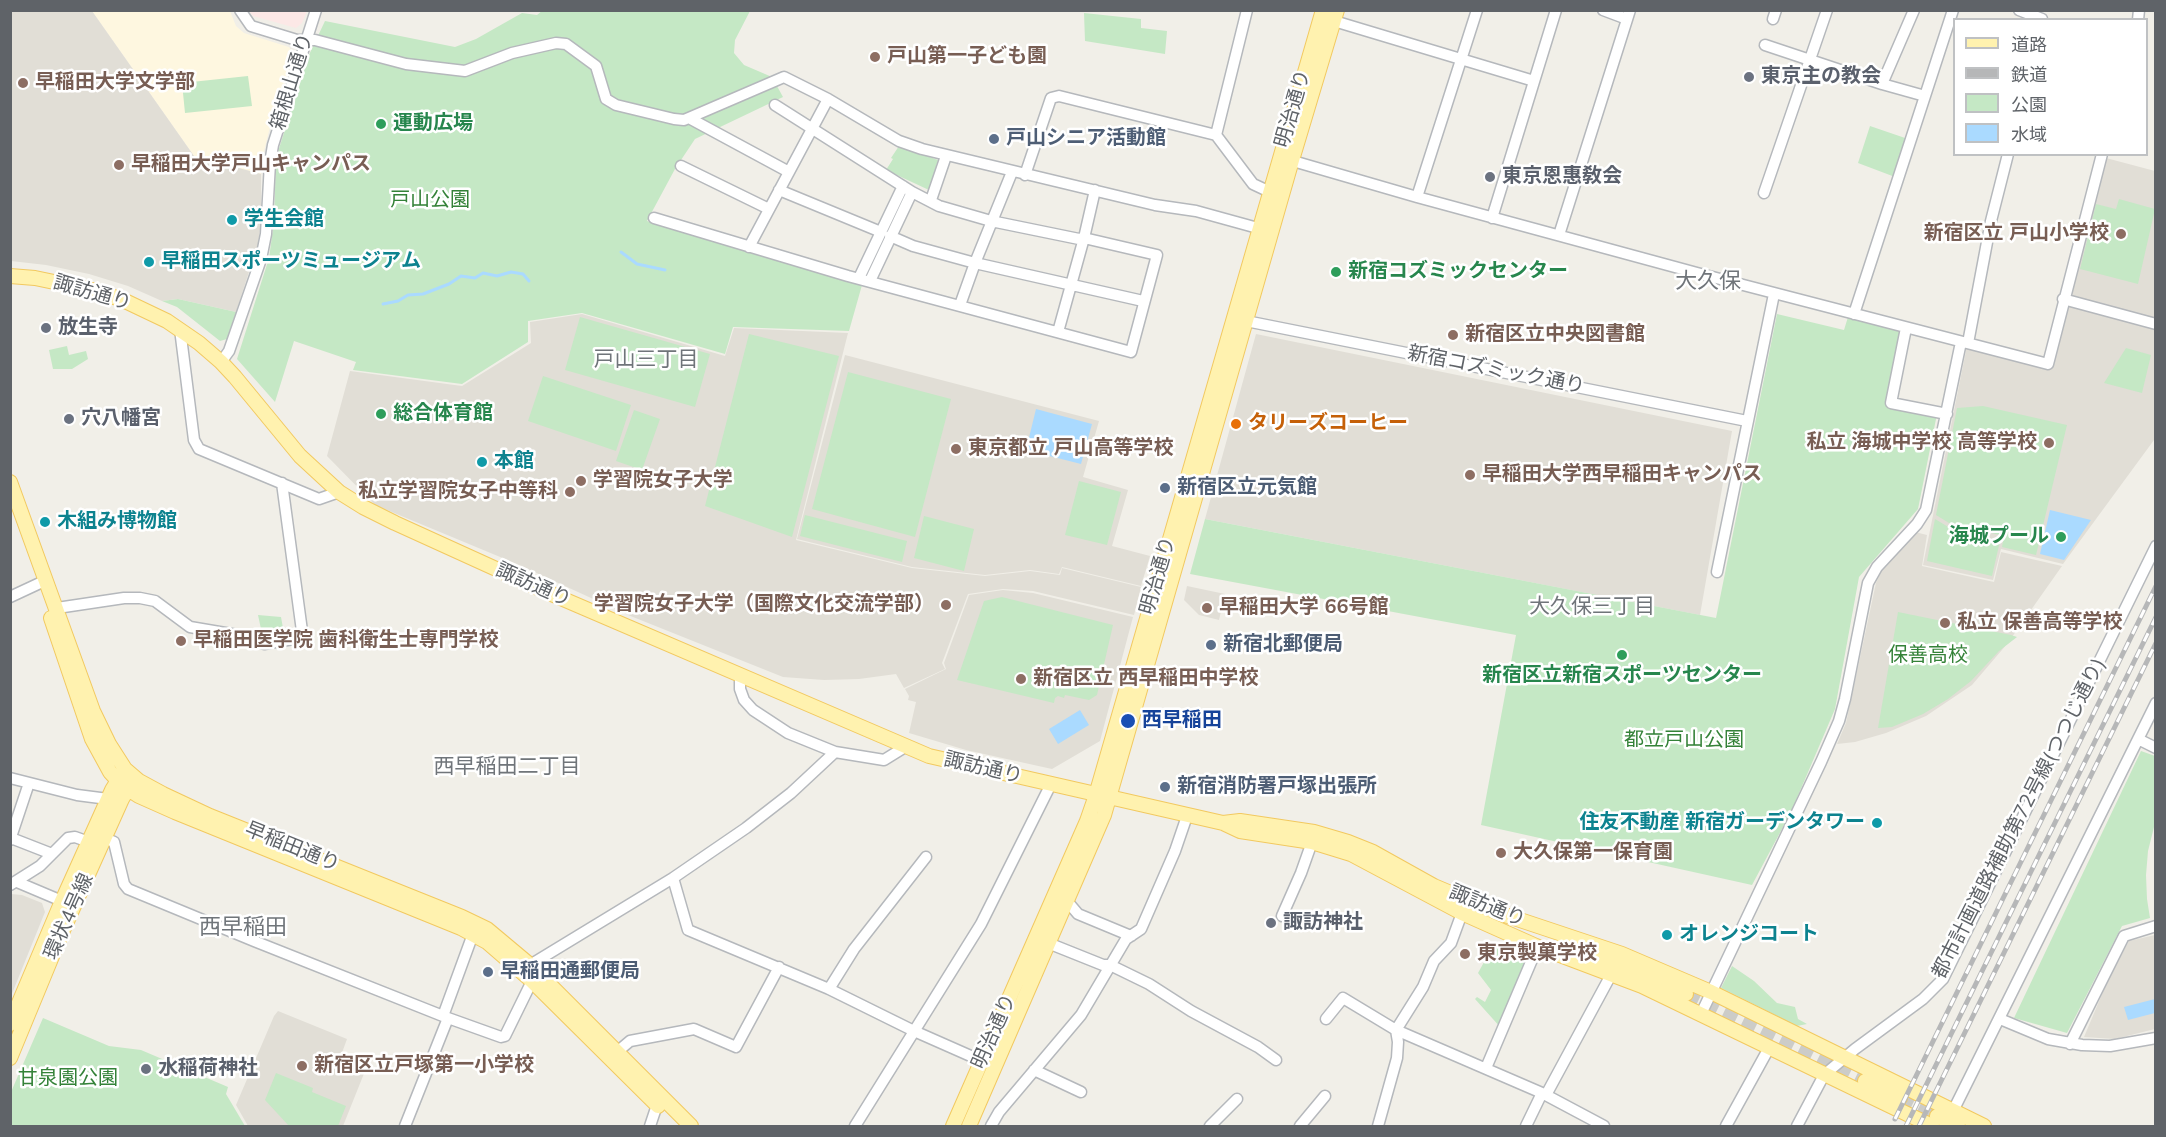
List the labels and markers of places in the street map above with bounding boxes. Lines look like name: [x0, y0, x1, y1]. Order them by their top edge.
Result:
place label: 戸山第一子ども園: [887, 45, 1047, 69]
marker: 戸山第一子ども園: [868, 50, 882, 64]
place label: 東京主の教会: [1761, 65, 1881, 89]
marker: 東京主の教会: [1742, 70, 1756, 84]
place label: 早稲田大学文学部: [35, 71, 195, 95]
marker: 早稲田大学文学部: [16, 76, 30, 90]
place label: 運動広場: [393, 112, 473, 136]
marker: 運動広場: [374, 117, 388, 131]
place label: 戸山シニア活動館: [1006, 127, 1166, 151]
marker: 戸山シニア活動館: [987, 132, 1001, 146]
place label: 早稲田大学戸山キャンパス: [131, 153, 371, 177]
marker: 早稲田大学戸山キャンパス: [112, 158, 126, 172]
place label: 東京恩惠敎会: [1502, 165, 1622, 189]
marker: 東京恩惠敎会: [1483, 170, 1497, 184]
place label: 学生会館: [244, 208, 324, 232]
marker: 学生会館: [225, 213, 239, 227]
place label: 新宿区立 戸山小学校: [1924, 222, 2109, 246]
marker: 新宿区立 戸山小学校: [2114, 227, 2128, 241]
place label: 早稲田スポーツミュージアム: [161, 250, 421, 274]
marker: 早稲田スポーツミュージアム: [142, 255, 156, 269]
place label: 新宿コズミックセンター: [1348, 260, 1568, 284]
marker: 新宿コズミックセンター: [1329, 265, 1343, 279]
place label: 放生寺: [58, 316, 118, 340]
marker: 放生寺: [39, 321, 53, 335]
place label: 新宿区立中央図書館: [1465, 323, 1645, 347]
marker: 新宿区立中央図書館: [1446, 328, 1460, 342]
place label: 総合体育館: [393, 402, 493, 426]
place label: 穴八幡宮: [81, 407, 161, 431]
marker: 総合体育館: [374, 407, 388, 421]
marker: 穴八幡宮: [62, 412, 76, 426]
place label: タリーズコーヒー: [1248, 412, 1408, 436]
marker: タリーズコーヒー: [1229, 417, 1243, 431]
place label: 私立 海城中学校 高等学校: [1806, 431, 2037, 455]
marker: 私立 海城中学校 高等学校: [2042, 436, 2056, 450]
place label: 東京都立 戸山高等学校: [968, 437, 1173, 461]
marker: 東京都立 戸山高等学校: [949, 442, 963, 456]
place label: 本館: [494, 450, 534, 474]
marker: 本館: [475, 455, 489, 469]
place label: 早稲田大学西早稲田キャンパス: [1482, 463, 1762, 487]
marker: 早稲田大学西早稲田キャンパス: [1463, 468, 1477, 482]
place label: 学習院女子大学: [593, 469, 733, 493]
marker: 学習院女子大学: [574, 474, 588, 488]
place label: 新宿区立元気館: [1177, 476, 1317, 500]
place label: 私立学習院女子中等科: [358, 480, 558, 504]
marker: 新宿区立元気館: [1158, 481, 1172, 495]
marker: 私立学習院女子中等科: [563, 485, 577, 499]
place label: 木組み博物館: [57, 510, 177, 534]
marker: 木組み博物館: [38, 515, 52, 529]
place label: 海城プール: [1949, 525, 2049, 549]
marker: 海城プール: [2054, 530, 2068, 544]
place label: 学習院女子大学（国際文化交流学部）: [594, 593, 934, 617]
place label: 早稲田大学 66号館: [1219, 596, 1388, 620]
marker: 学習院女子大学（国際文化交流学部）: [939, 598, 953, 612]
marker: 早稲田大学 66号館: [1200, 601, 1214, 615]
place label: 私立 保善高等学校: [1957, 611, 2122, 635]
marker: 私立 保善高等学校: [1938, 616, 1952, 630]
place label: 早稲田医学院 歯科衛生士専門学校: [193, 629, 498, 653]
place label: 新宿北郵便局: [1223, 633, 1343, 657]
marker: 早稲田医学院 歯科衛生士専門学校: [174, 634, 188, 648]
marker: 新宿北郵便局: [1204, 638, 1218, 652]
marker: 新宿区立新宿スポーツセンター: [1615, 648, 1629, 662]
place label: 新宿区立新宿スポーツセンター: [1482, 664, 1762, 688]
place label: 新宿区立 西早稲田中学校: [1033, 667, 1258, 691]
marker: 新宿区立 西早稲田中学校: [1014, 672, 1028, 686]
place label: 西早稲田: [1142, 709, 1222, 733]
marker: 西早稲田: [1119, 712, 1137, 730]
place label: 新宿消防署戸塚出張所: [1177, 775, 1377, 799]
marker: 新宿消防署戸塚出張所: [1158, 780, 1172, 794]
place label: 住友不動産 新宿ガーデンタワー: [1580, 811, 1865, 835]
marker: 住友不動産 新宿ガーデンタワー: [1870, 816, 1884, 830]
place label: 大久保第一保育園: [1513, 841, 1673, 865]
marker: 大久保第一保育園: [1494, 846, 1508, 860]
place label: 諏訪神社: [1283, 911, 1363, 935]
marker: 諏訪神社: [1264, 916, 1278, 930]
place label: オレンジコート: [1679, 923, 1819, 947]
marker: オレンジコート: [1660, 928, 1674, 942]
place label: 東京製菓学校: [1477, 942, 1597, 966]
marker: 東京製菓学校: [1458, 947, 1472, 961]
place label: 早稲田通郵便局: [500, 960, 640, 984]
marker: 早稲田通郵便局: [481, 965, 495, 979]
place label: 新宿区立戸塚第一小学校: [314, 1054, 534, 1078]
place label: 水稲荷神社: [158, 1057, 258, 1081]
marker: 新宿区立戸塚第一小学校: [295, 1059, 309, 1073]
marker: 水稲荷神社: [139, 1062, 153, 1076]

